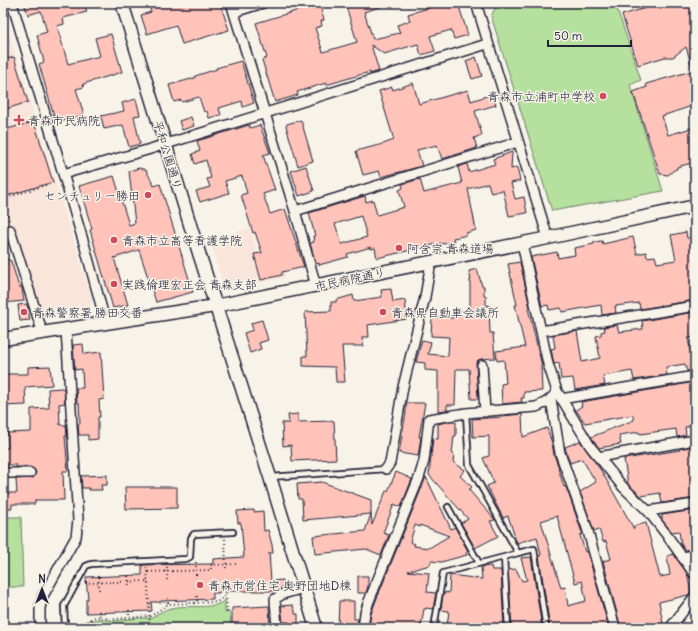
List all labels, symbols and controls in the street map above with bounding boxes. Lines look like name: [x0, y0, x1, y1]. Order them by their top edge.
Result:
scale bar: [548, 22, 631, 48]
text: 50 m: [554, 28, 583, 43]
place label: 青森市立浦町中学校: [487, 89, 595, 104]
marker: 青森市立浦町中学校: [598, 91, 608, 101]
place label: 青森市民病院: [28, 113, 100, 128]
marker: 青森市民病院: [13, 114, 25, 126]
street label: 平和公園通り: [150, 118, 186, 192]
place label: センチュリー勝田: [44, 188, 140, 203]
marker: センチュリー勝田: [143, 190, 153, 200]
place label: 青森市立高等看護学院: [122, 233, 242, 248]
marker: 青森市立高等看護学院: [109, 235, 119, 245]
place label: 阿含宗 青森道場: [407, 241, 494, 256]
marker: 阿含宗 青森道場: [394, 243, 404, 253]
street label: 市民病院通り: [313, 264, 387, 294]
place label: 実践倫理宏正会 青森支部: [122, 277, 257, 292]
marker: 実践倫理宏正会 青森支部: [109, 279, 119, 289]
place label: 青森警察署 勝田交番: [32, 305, 143, 320]
place label: 青森県自動車会議所: [391, 305, 499, 320]
marker: 青森警察署 勝田交番: [19, 307, 29, 317]
marker: 青森県自動車会議所: [378, 307, 388, 317]
north arrow: [22, 569, 62, 609]
text: N: [38, 572, 46, 586]
place label: 青森市営住宅 奥野団地D棟: [208, 578, 351, 593]
marker: 青森市営住宅 奥野団地D棟: [195, 580, 205, 590]

